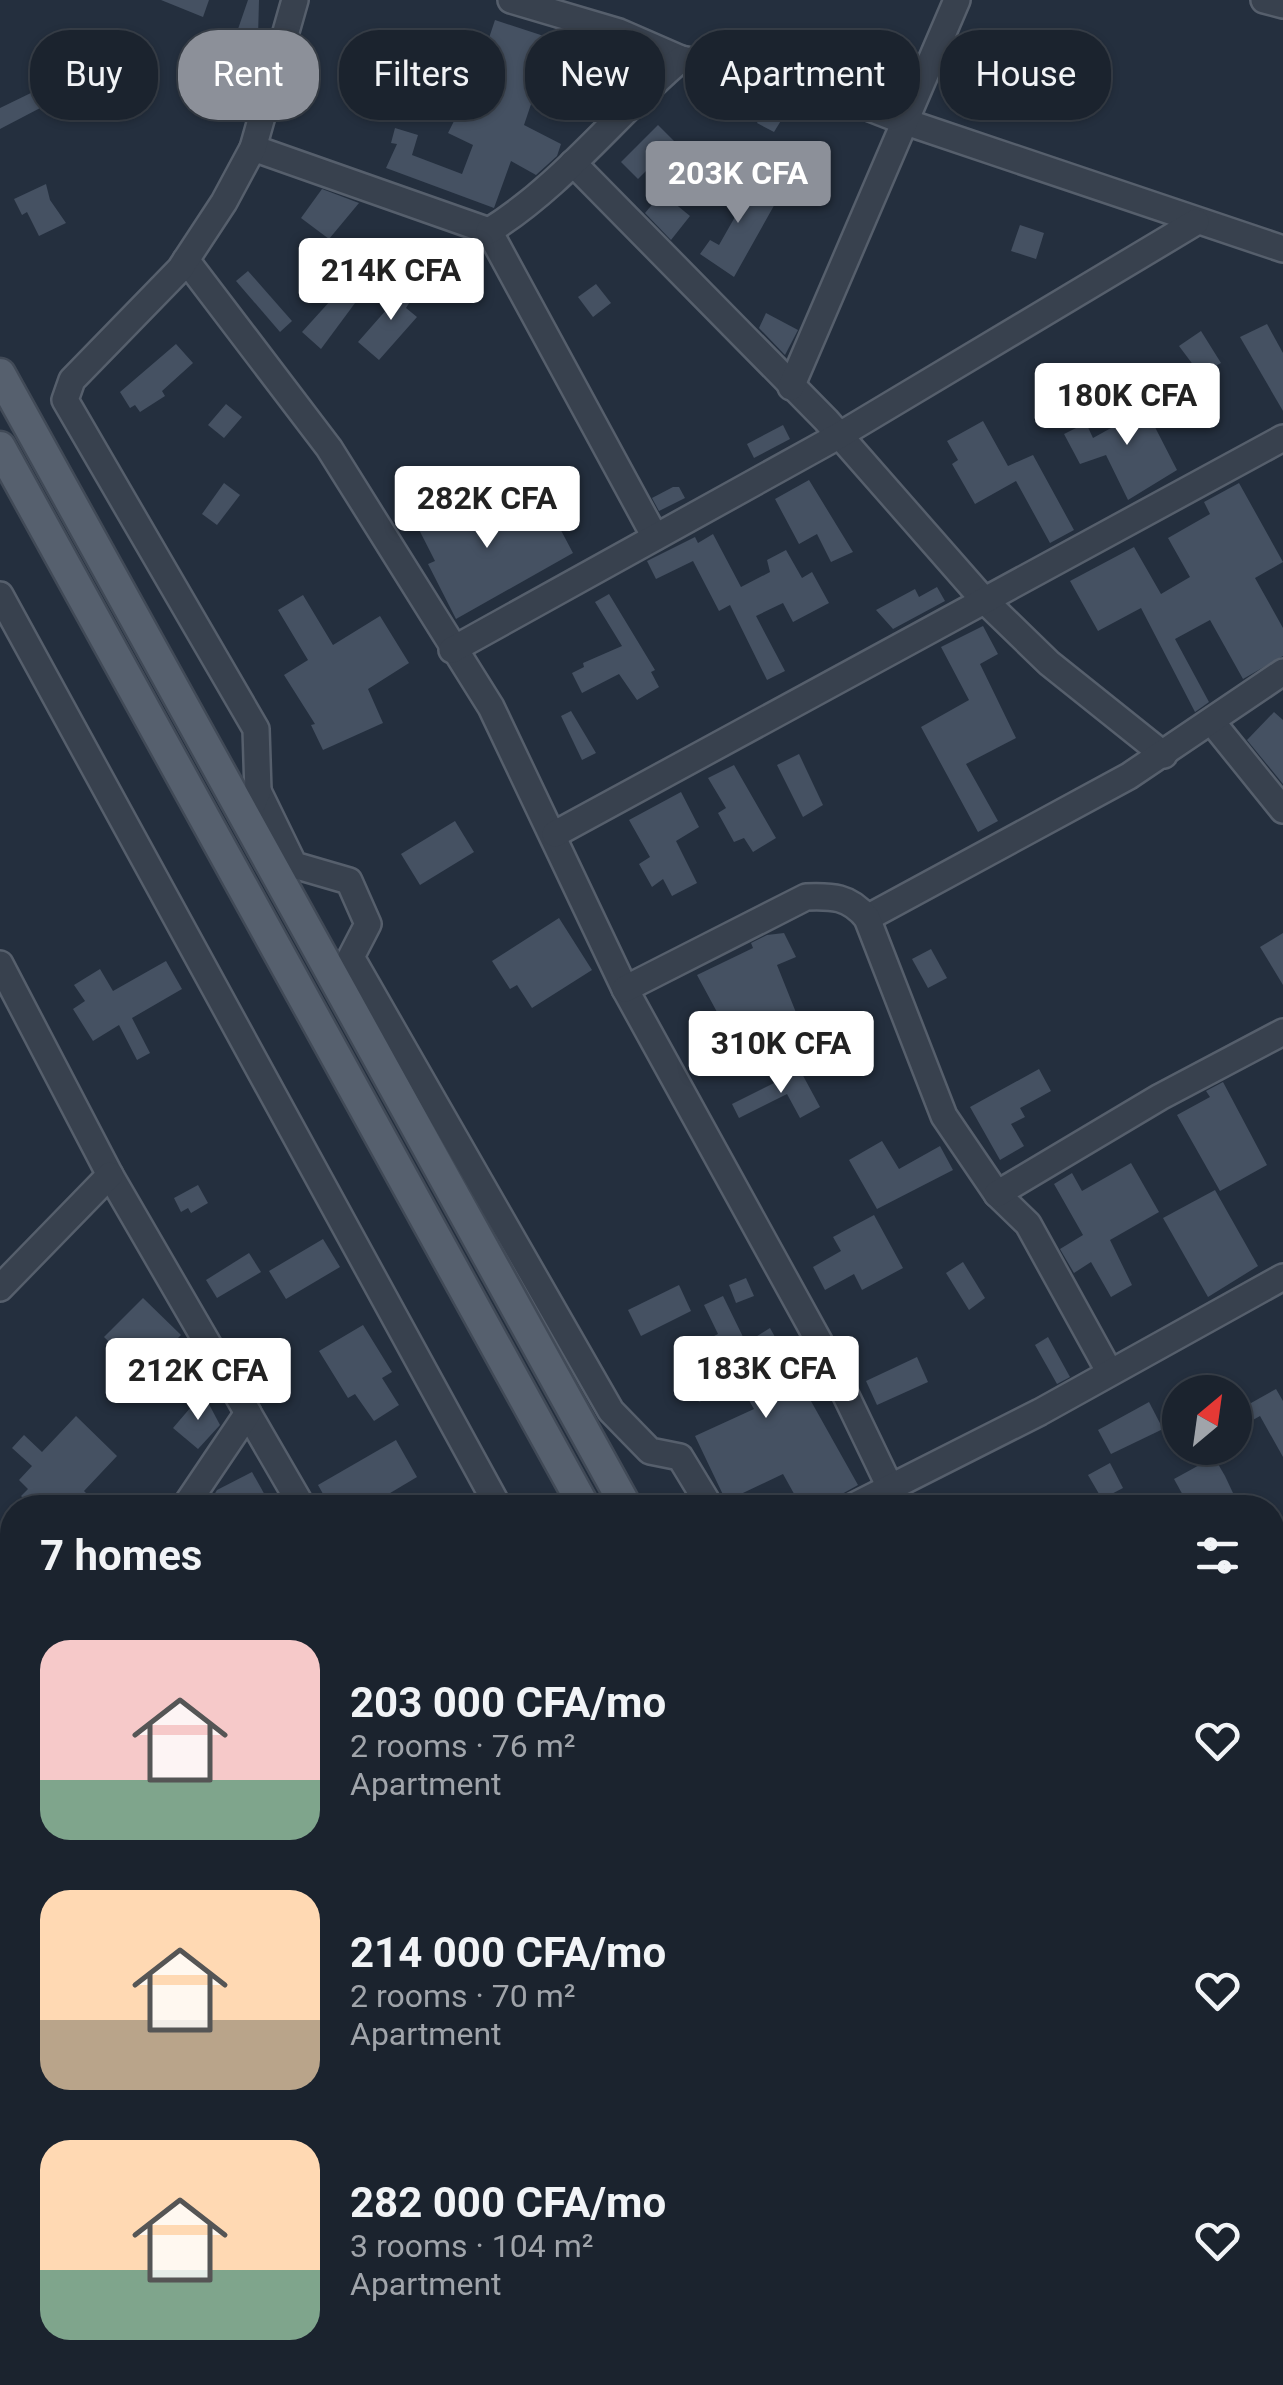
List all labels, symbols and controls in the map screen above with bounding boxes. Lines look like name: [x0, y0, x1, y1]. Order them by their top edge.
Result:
chip: Buy: [30, 30, 158, 120]
chip: Rent: [178, 30, 319, 120]
chip: Filters: [339, 30, 505, 120]
chip: New: [525, 30, 665, 120]
chip: Apartment: [685, 30, 920, 120]
chip: House: [940, 30, 1111, 120]
pin: 203K CFA: [635, 141, 841, 226]
text: 203K CFA: [668, 154, 808, 192]
pin: 214K CFA: [288, 238, 494, 323]
text: 214K CFA: [321, 251, 461, 289]
pin: 180K CFA: [1024, 363, 1230, 448]
text: 180K CFA: [1057, 376, 1197, 414]
pin: 282K CFA: [384, 466, 590, 551]
text: 282K CFA: [417, 479, 557, 517]
pin: 310K CFA: [678, 1011, 884, 1096]
text: 310K CFA: [711, 1024, 851, 1062]
pin: 183K CFA: [663, 1336, 869, 1421]
pin: 212K CFA: [95, 1338, 301, 1423]
text: 183K CFA: [696, 1349, 836, 1387]
text: 212K CFA: [128, 1351, 268, 1389]
north arrow: [1162, 1375, 1252, 1465]
map controls: [1162, 1375, 1252, 1465]
icon: filters: [1190, 1528, 1245, 1583]
text: 7 homes: [40, 1531, 202, 1580]
text: 203 000 CFA/mo: [350, 1678, 666, 1727]
icon: home: [120, 1680, 240, 1800]
icon: heart: [1190, 1713, 1245, 1768]
text: 2 rooms · 76 m²: [350, 1727, 575, 1765]
text: Apartment: [350, 1765, 502, 1803]
text: 214 000 CFA/mo: [350, 1928, 666, 1977]
icon: home: [120, 1930, 240, 2050]
icon: heart: [1190, 1963, 1245, 2018]
text: 2 rooms · 70 m²: [350, 1977, 575, 2015]
text: Apartment: [350, 2015, 502, 2053]
text: 282 000 CFA/mo: [350, 2178, 666, 2227]
icon: home: [120, 2180, 240, 2300]
icon: heart: [1190, 2213, 1245, 2268]
text: 3 rooms · 104 m²: [350, 2227, 593, 2265]
text: Apartment: [350, 2265, 502, 2303]

